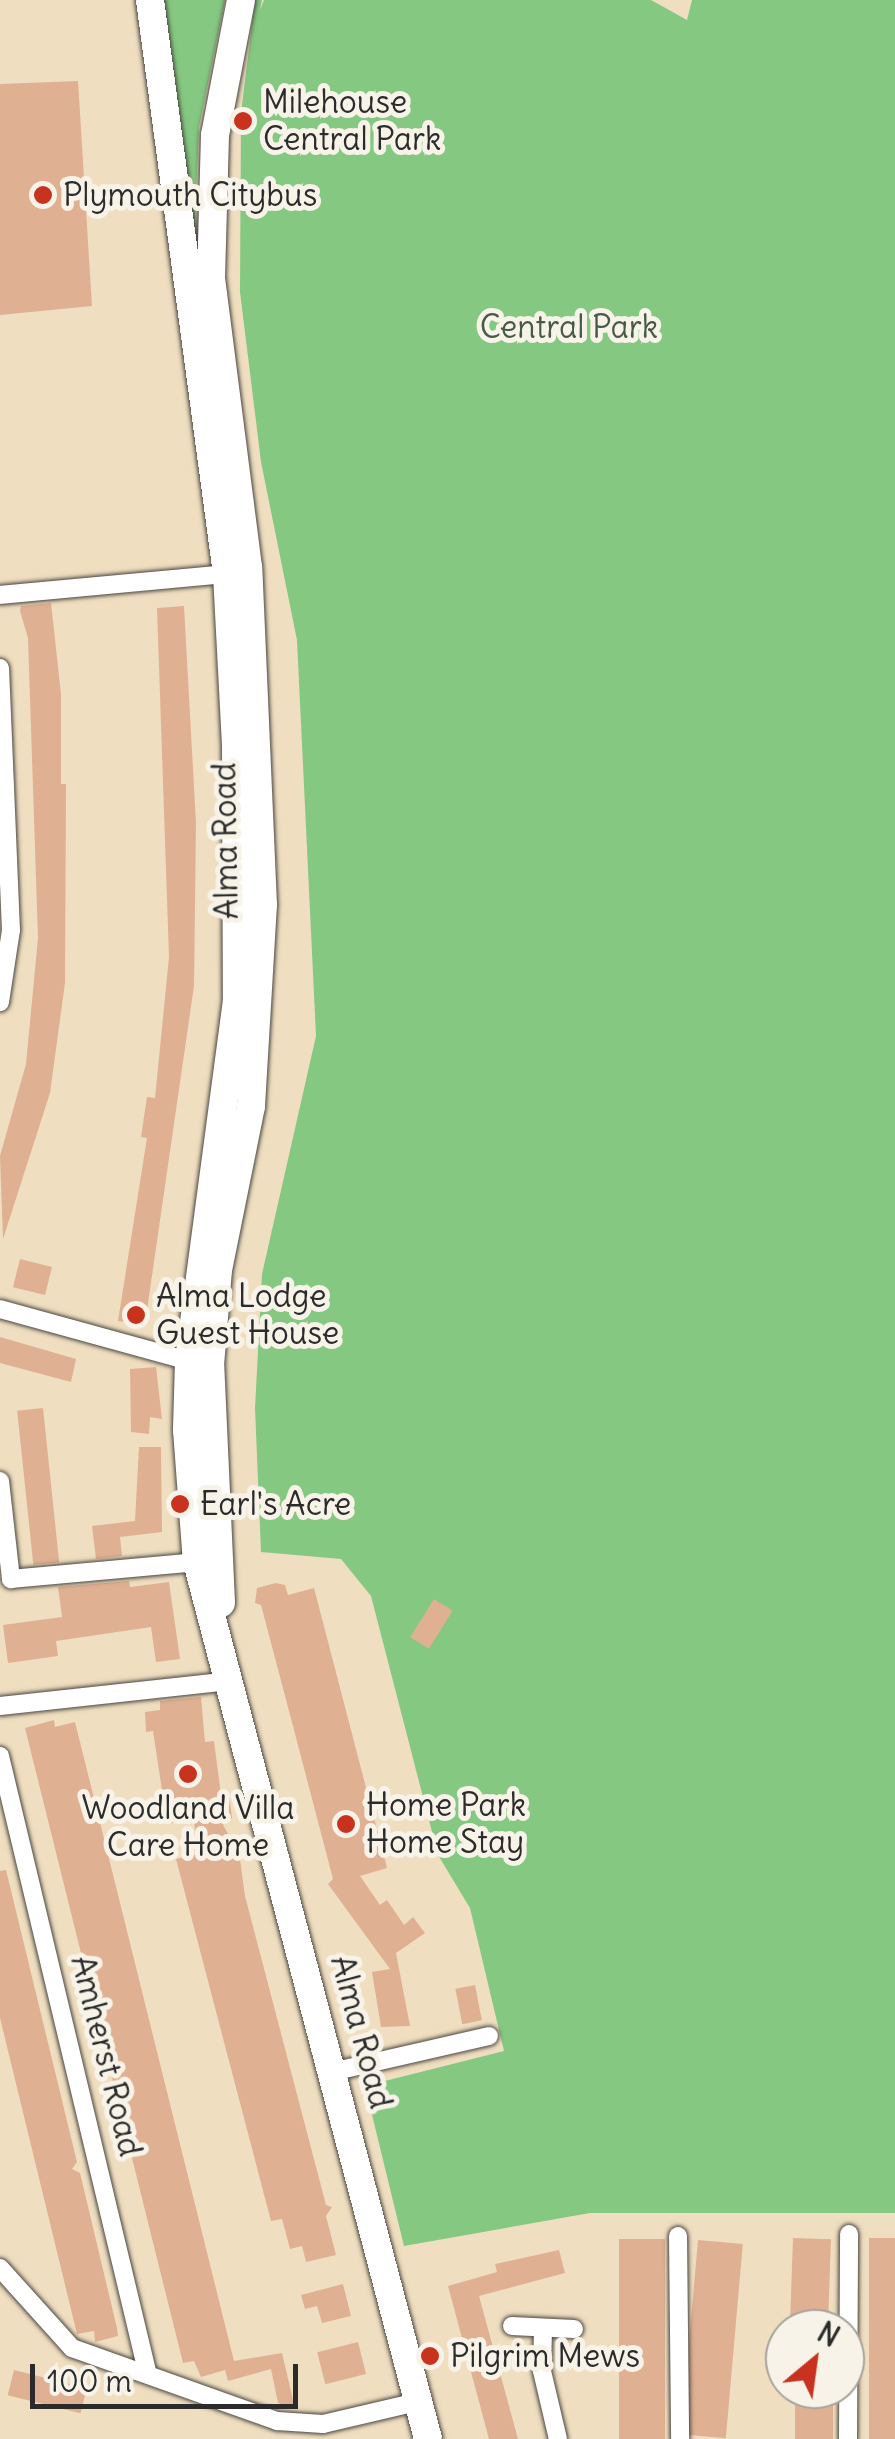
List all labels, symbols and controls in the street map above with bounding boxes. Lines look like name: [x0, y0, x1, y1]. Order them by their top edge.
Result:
place label: Milehouse Central Park: [263, 84, 441, 159]
marker: Milehouse Central Park: [232, 110, 254, 132]
place label: Plymouth Citybus: [63, 176, 317, 214]
marker: Plymouth Citybus: [32, 184, 54, 206]
park label: Central Park: [480, 308, 658, 346]
street label: Alma Road: [205, 762, 247, 920]
place label: Alma Lodge Guest House: [156, 1278, 339, 1353]
marker: Alma Lodge Guest House: [125, 1304, 147, 1326]
place label: Earl's Acre: [200, 1485, 351, 1523]
marker: Earl's Acre: [169, 1493, 191, 1515]
marker: Woodland Villa Care Home: [177, 1763, 199, 1785]
place label: Home Park Home Stay: [366, 1787, 526, 1862]
place label: Woodland Villa Care Home: [82, 1790, 294, 1865]
marker: Home Park Home Stay: [335, 1813, 357, 1835]
street label: Alma Road: [322, 1951, 400, 2113]
street label: Amherst Road: [63, 1952, 149, 2160]
north arrow: [765, 2309, 865, 2409]
text: N: [811, 2314, 846, 2355]
place label: Pilgrim Mews: [450, 2337, 640, 2375]
scale bar: [35, 2344, 302, 2406]
marker: Pilgrim Mews: [419, 2345, 441, 2367]
text: 100 m: [47, 2362, 132, 2400]

